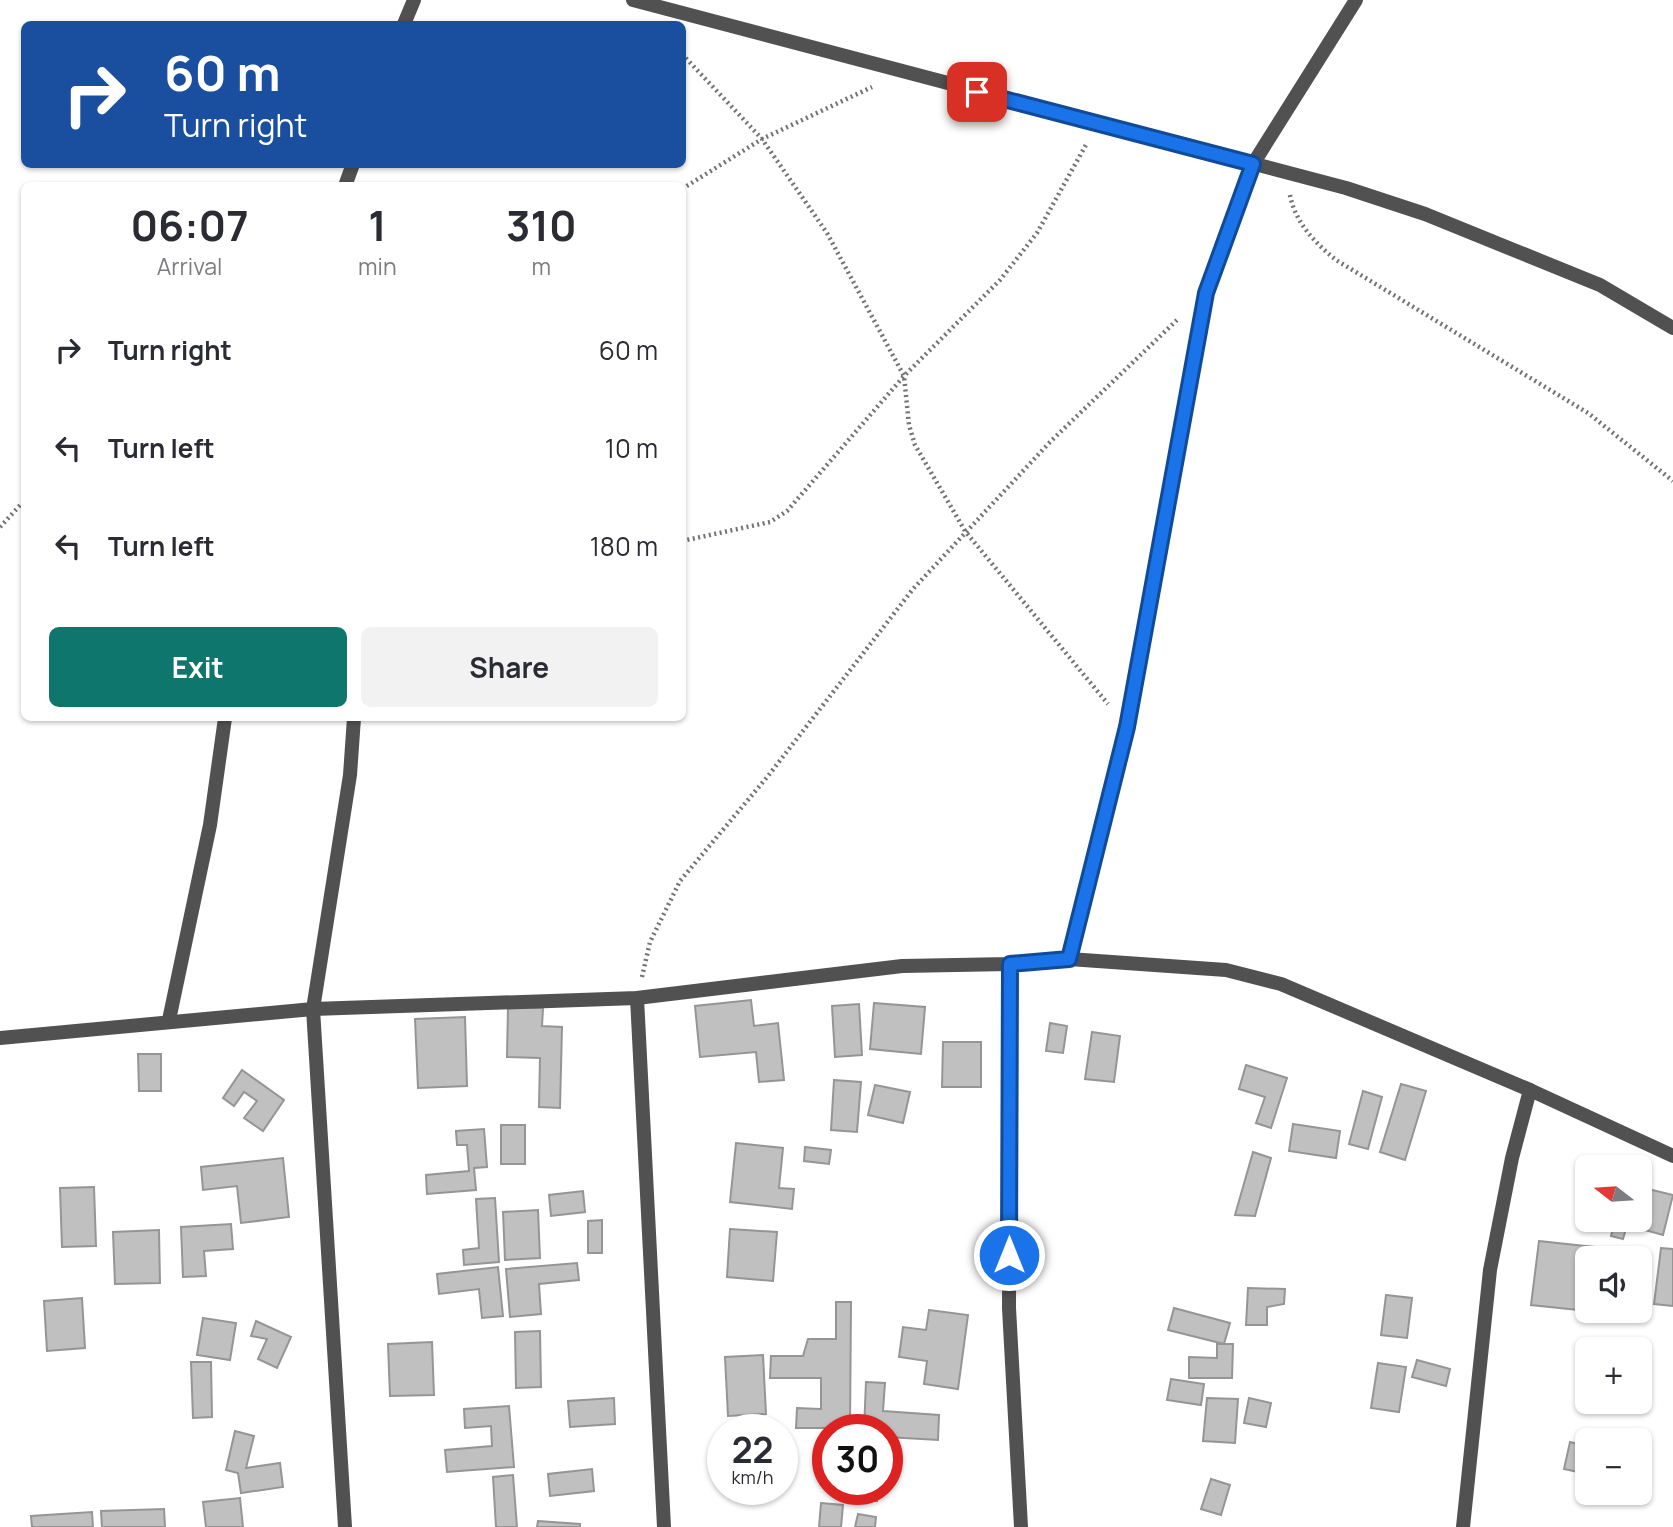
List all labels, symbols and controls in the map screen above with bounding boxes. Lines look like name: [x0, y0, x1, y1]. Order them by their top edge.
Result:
text: 60 m: [164, 39, 281, 106]
icon: right: [49, 49, 140, 140]
pin: [947, 62, 1007, 122]
icon: arrive: [958, 73, 996, 111]
text: Turn right: [164, 103, 307, 147]
text: 06:07: [130, 196, 249, 254]
text: 1: [368, 196, 387, 254]
text: 310: [506, 196, 577, 254]
text: Arrival: [157, 250, 222, 282]
text: min: [358, 250, 397, 282]
text: m: [532, 250, 551, 282]
icon: right: [49, 331, 87, 369]
text: Turn right: [108, 332, 232, 368]
text: 60 m: [599, 332, 658, 368]
icon: left: [49, 429, 87, 467]
text: Turn left: [108, 430, 215, 466]
text: 10 m: [605, 430, 658, 466]
icon: left: [49, 527, 87, 565]
text: Turn left: [108, 528, 215, 564]
text: 180 m: [590, 528, 658, 564]
button: Exit: [49, 627, 347, 707]
button: Share: [361, 627, 658, 707]
north arrow: [1575, 1155, 1652, 1232]
map controls: [1575, 1155, 1652, 1505]
position arrow: [972, 1218, 1046, 1292]
button: sound: [1575, 1246, 1652, 1323]
button: +: [1575, 1337, 1652, 1414]
speed limit sign: 30: [812, 1414, 903, 1505]
text: 22: [732, 1426, 773, 1474]
button: −: [1575, 1428, 1652, 1505]
text: km/h: [732, 1465, 773, 1489]

